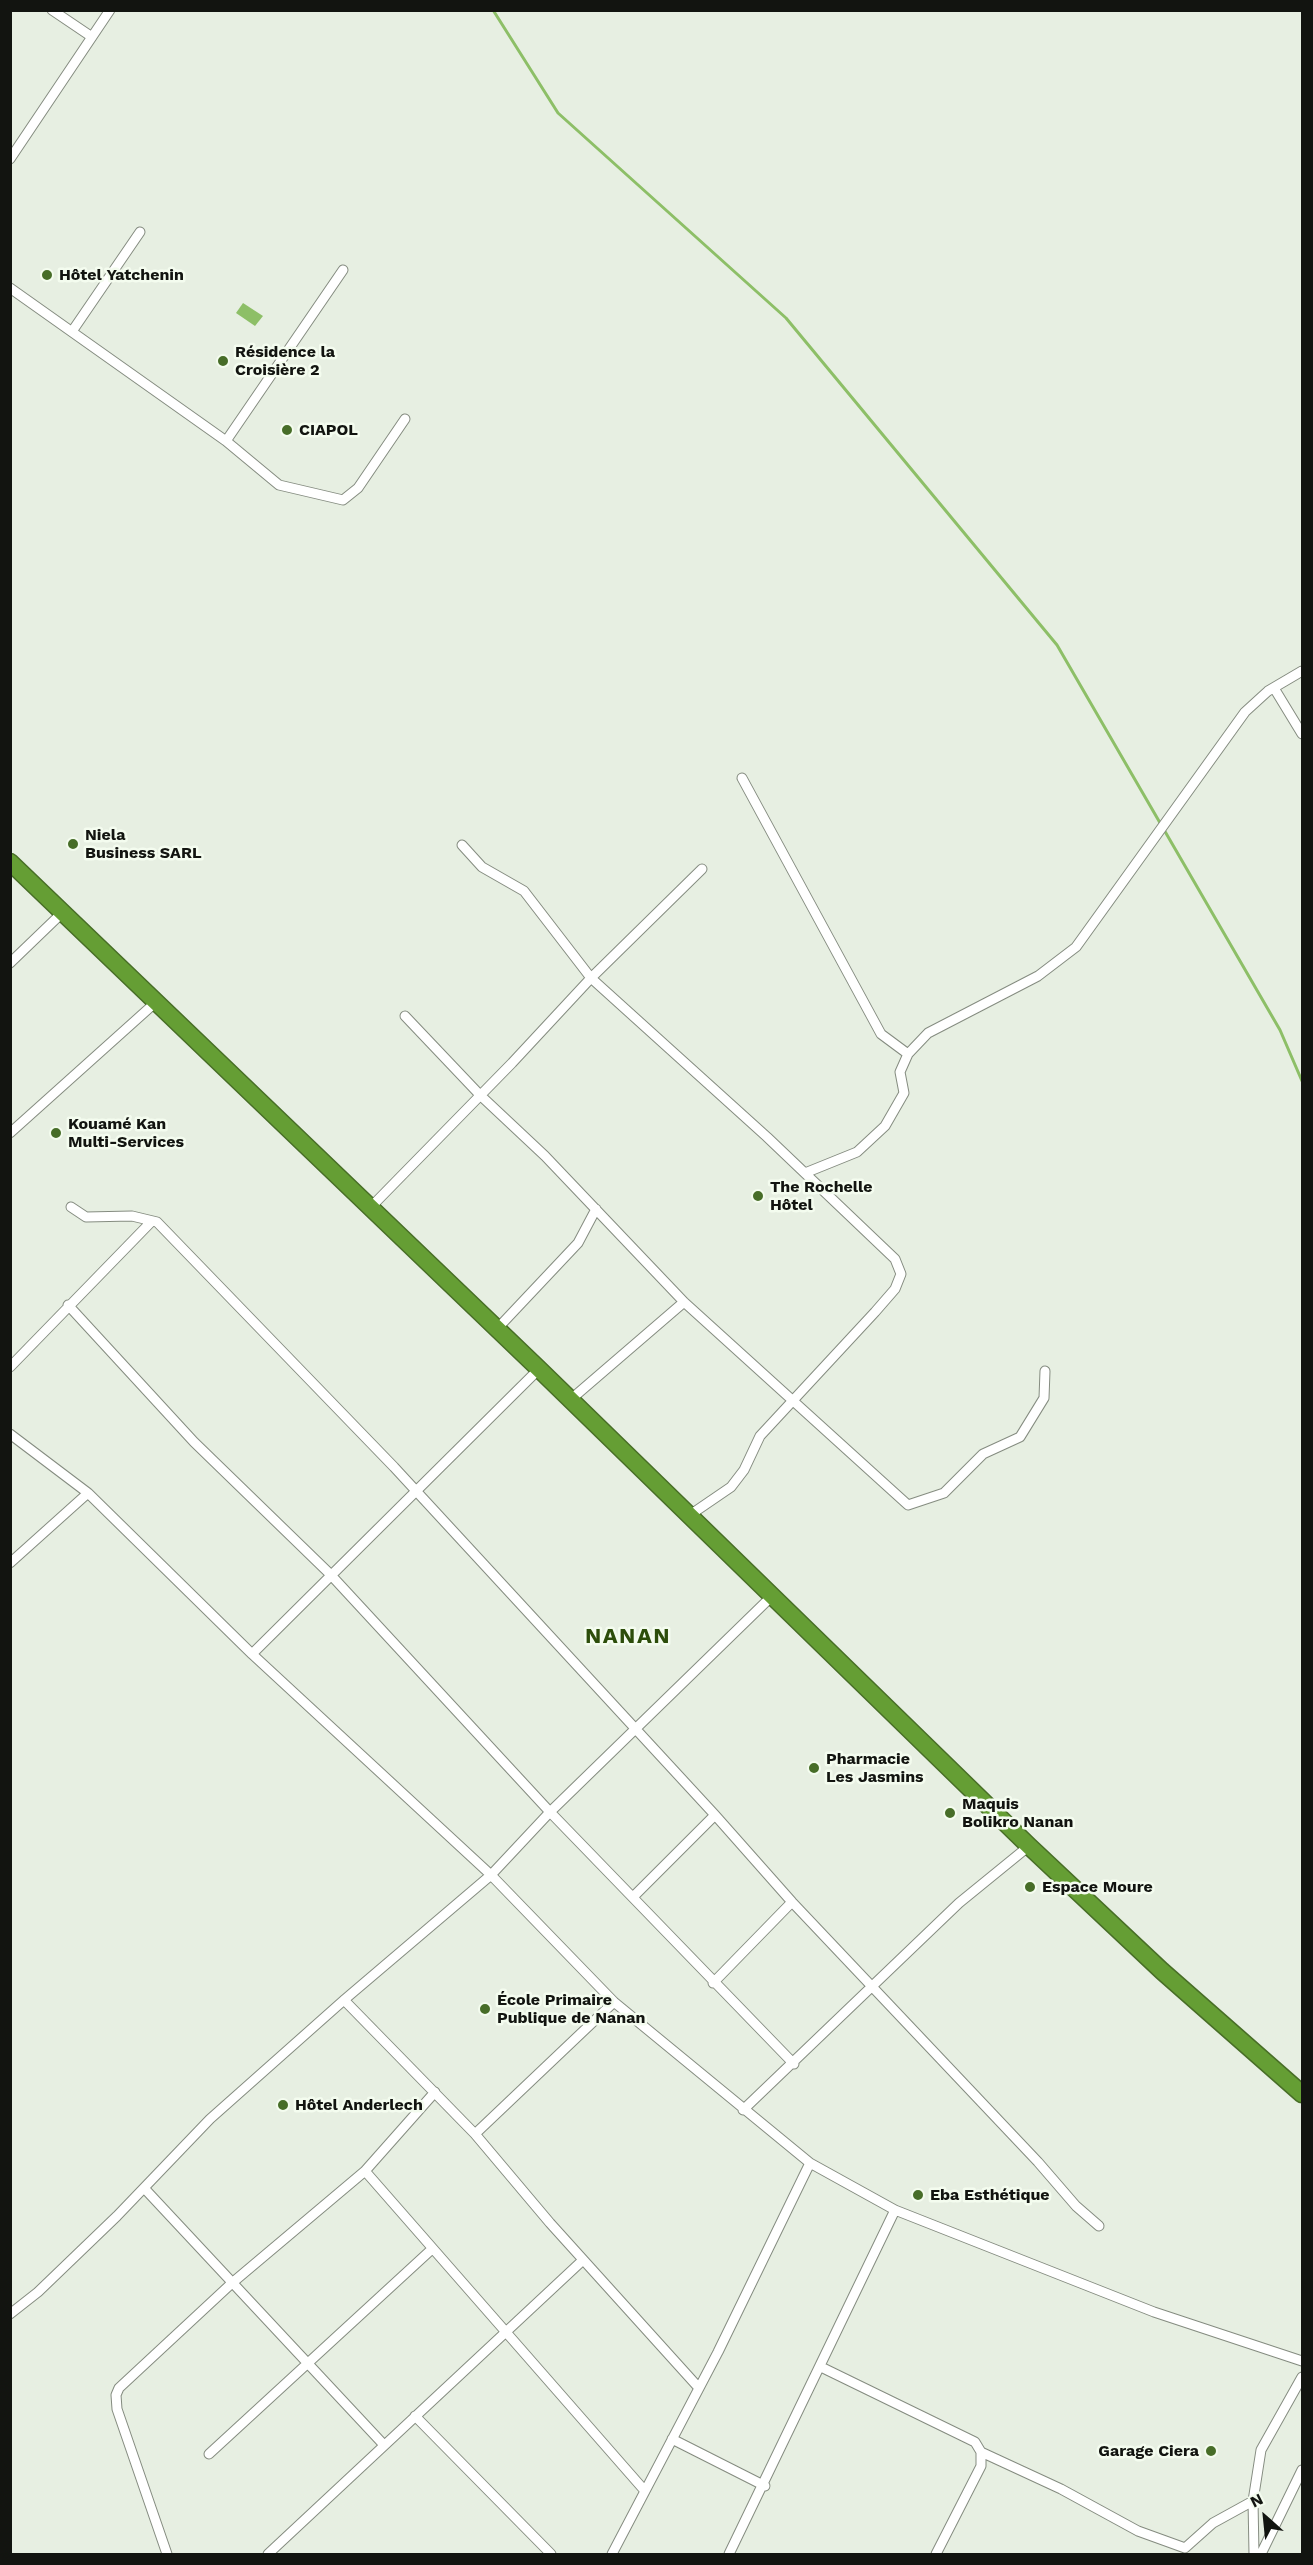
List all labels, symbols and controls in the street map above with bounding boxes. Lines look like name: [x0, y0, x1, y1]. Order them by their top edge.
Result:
place label: Hôtel Yatchenin: [59, 265, 184, 285]
marker: Hôtel Yatchenin: [40, 268, 54, 282]
place label: Résidence la Croisière 2: [235, 342, 335, 380]
marker: Résidence la Croisière 2: [216, 354, 230, 368]
place label: CIAPOL: [299, 420, 358, 440]
marker: CIAPOL: [280, 423, 294, 437]
place label: Niela Business SARL: [85, 825, 202, 863]
marker: Niela Business SARL: [66, 837, 80, 851]
place label: Kouamé Kan Multi-Services: [68, 1114, 184, 1152]
marker: Kouamé Kan Multi-Services: [49, 1126, 63, 1140]
place label: The Rochelle Hôtel: [770, 1177, 873, 1215]
marker: The Rochelle Hôtel: [751, 1189, 765, 1203]
district label: NANAN: [585, 1624, 671, 1650]
place label: Pharmacie Les Jasmins: [826, 1749, 924, 1787]
marker: Pharmacie Les Jasmins: [807, 1761, 821, 1775]
place label: Maquis Bolikro Nanan: [962, 1794, 1073, 1832]
marker: Maquis Bolikro Nanan: [943, 1806, 957, 1820]
place label: Espace Moure: [1042, 1877, 1153, 1897]
marker: Espace Moure: [1023, 1880, 1037, 1894]
place label: École Primaire Publique de Nanan: [497, 1990, 645, 2028]
marker: École Primaire Publique de Nanan: [478, 2002, 492, 2016]
place label: Hôtel Anderlech: [295, 2095, 423, 2115]
marker: Hôtel Anderlech: [276, 2098, 290, 2112]
place label: Eba Esthétique: [930, 2185, 1050, 2205]
marker: Eba Esthétique: [911, 2188, 925, 2202]
place label: Garage Ciera: [1098, 2441, 1199, 2461]
marker: Garage Ciera: [1204, 2444, 1218, 2458]
north arrow: [1235, 2487, 1295, 2547]
text: N: [1247, 2489, 1266, 2512]

